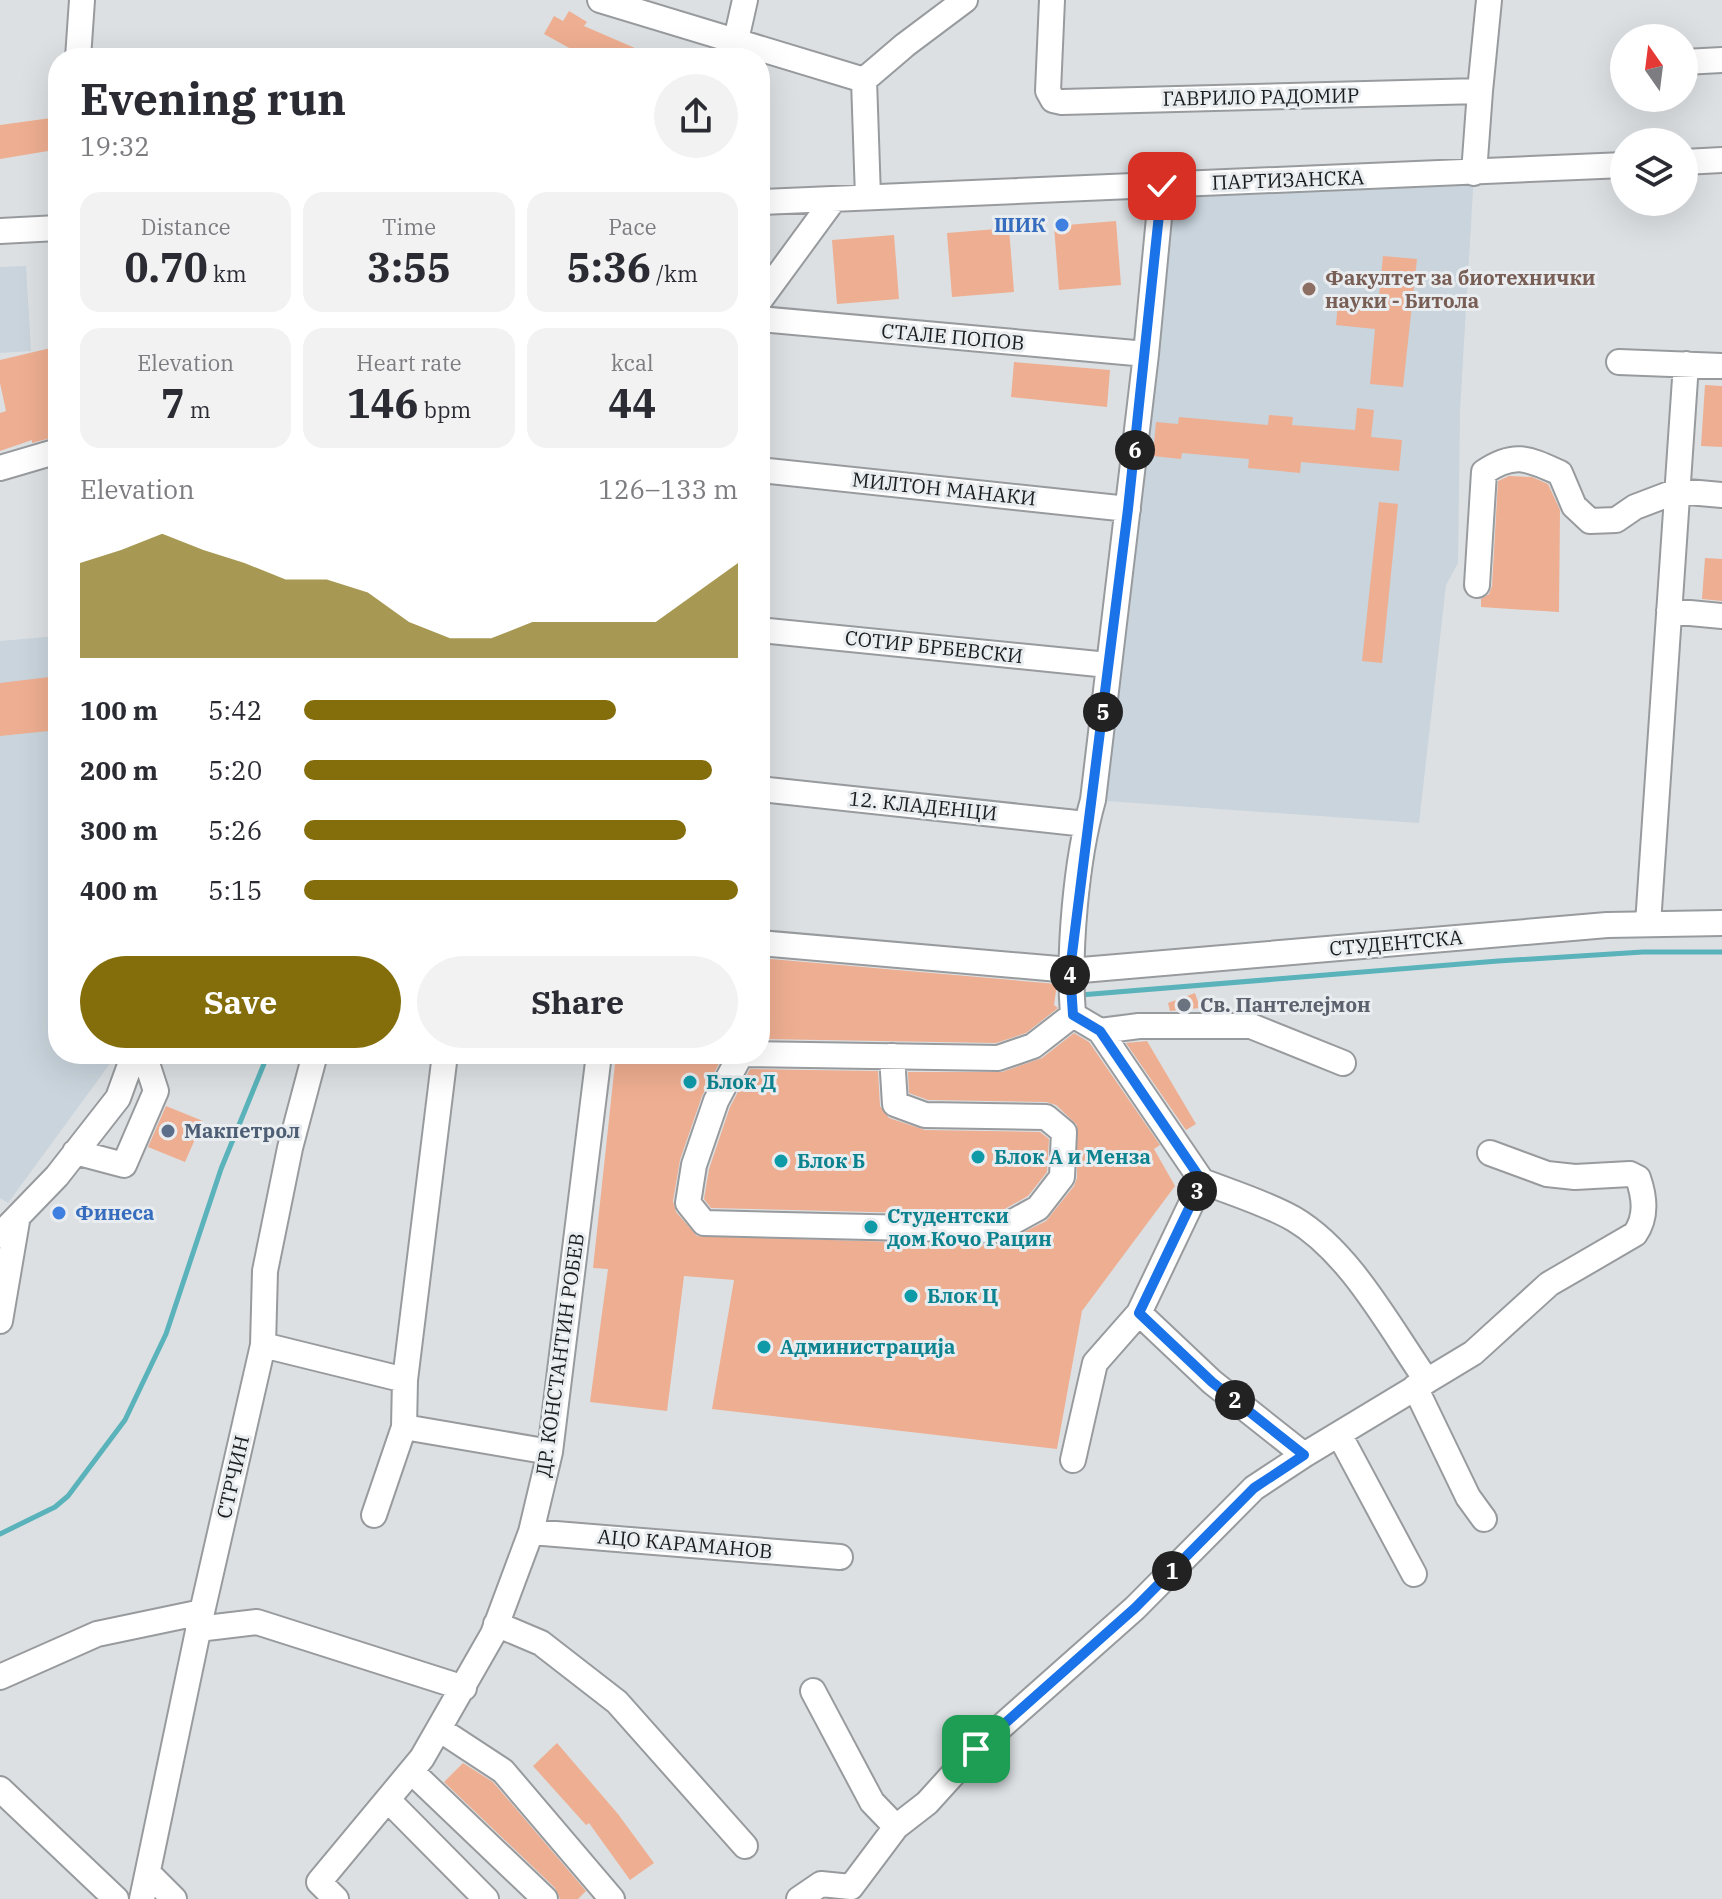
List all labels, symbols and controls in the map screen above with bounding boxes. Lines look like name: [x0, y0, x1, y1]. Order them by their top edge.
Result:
north arrow: [1610, 24, 1698, 112]
map controls: [1610, 24, 1698, 216]
text: Evening run: [80, 70, 346, 127]
button: share: [654, 74, 738, 158]
street label: ГАВРИЛО РАДОМИР: [1162, 81, 1360, 112]
button: layers: [1610, 128, 1698, 216]
text: 19:32: [80, 129, 150, 163]
pin: [1128, 152, 1196, 220]
street label: ПАРТИЗАНСКА: [1211, 163, 1365, 196]
icon: check: [1140, 164, 1184, 208]
place label: ШИК: [994, 211, 1046, 238]
text: Distance: [141, 212, 231, 241]
text: Time: [382, 212, 436, 241]
text: Pace: [608, 212, 657, 241]
marker: ШИК: [1053, 216, 1071, 234]
text: 0.70: [125, 241, 208, 293]
text: 3:55: [367, 241, 451, 293]
text: 5:36: [567, 241, 651, 293]
text: km: [208, 259, 247, 288]
text: /km: [651, 259, 698, 288]
place label: Факултет за биотехнички науки - Битола: [1325, 264, 1595, 314]
marker: Факултет за биотехнички науки - Битола: [1300, 280, 1318, 298]
street label: СТАЛЕ ПОПОВ: [880, 317, 1026, 356]
text: Elevation: [137, 348, 234, 377]
text: Heart rate: [356, 348, 462, 377]
text: kcal: [611, 348, 654, 377]
text: 7: [161, 377, 185, 429]
text: 146: [347, 377, 419, 429]
text: 44: [608, 377, 656, 429]
text: m: [185, 395, 211, 424]
text: bpm: [419, 395, 471, 424]
pin: 6: [1115, 430, 1155, 470]
text: 6: [1128, 435, 1142, 464]
street label: МИЛТОН МАНАКИ: [851, 465, 1037, 512]
text: Elevation: [80, 472, 195, 506]
text: 126–133 m: [598, 472, 738, 506]
street label: СОТИР БРБЕВСКИ: [844, 624, 1024, 669]
pin: 5: [1083, 692, 1123, 732]
text: 100 m: [80, 693, 158, 727]
text: 5:42: [208, 693, 262, 727]
text: 5: [1096, 697, 1110, 726]
text: 200 m: [80, 753, 158, 787]
text: 5:20: [208, 753, 262, 787]
street label: 12. КЛАДЕНЦИ: [847, 784, 999, 827]
text: 300 m: [80, 813, 158, 847]
text: 5:26: [208, 813, 262, 847]
text: 400 m: [80, 873, 158, 907]
text: 5:15: [208, 873, 262, 907]
street label: СТУДЕНТСКА: [1328, 923, 1464, 962]
pin: 4: [1050, 955, 1090, 995]
button: Save: [80, 956, 401, 1048]
button: Share: [417, 956, 738, 1048]
text: 4: [1063, 960, 1077, 989]
place label: Св. Пантелејмон: [1200, 991, 1371, 1018]
marker: Св. Пантелејмон: [1175, 996, 1193, 1014]
place label: Блок Д: [706, 1068, 776, 1095]
marker: Блок Д: [681, 1073, 699, 1091]
place label: Макпетрол: [184, 1117, 300, 1144]
marker: Макпетрол: [159, 1122, 177, 1140]
place label: Блок А и Менза: [994, 1143, 1151, 1170]
place label: Блок Б: [797, 1147, 865, 1174]
marker: Блок А и Менза: [969, 1148, 987, 1166]
marker: Блок Б: [772, 1152, 790, 1170]
pin: 3: [1177, 1171, 1217, 1211]
text: 3: [1190, 1176, 1204, 1205]
place label: Финеса: [75, 1199, 154, 1226]
place label: Студентски дом Кочо Рацин: [887, 1202, 1052, 1252]
marker: Финеса: [50, 1204, 68, 1222]
marker: Студентски дом Кочо Рацин: [862, 1218, 880, 1236]
street label: ДР. КОНСТАНТИН РОБЕВ: [529, 1231, 590, 1479]
place label: Блок Ц: [927, 1282, 998, 1309]
marker: Блок Ц: [902, 1287, 920, 1305]
place label: Администрација: [780, 1333, 955, 1360]
marker: Администрација: [755, 1338, 773, 1356]
pin: 2: [1215, 1380, 1255, 1420]
text: 2: [1228, 1385, 1242, 1414]
street label: СТРЧИН: [210, 1433, 255, 1521]
street label: АЦО КАРАМАНОВ: [596, 1522, 774, 1565]
pin: 1: [1152, 1551, 1192, 1591]
text: 1: [1165, 1556, 1179, 1585]
pin: [942, 1715, 1010, 1783]
icon: arrive: [954, 1727, 998, 1771]

